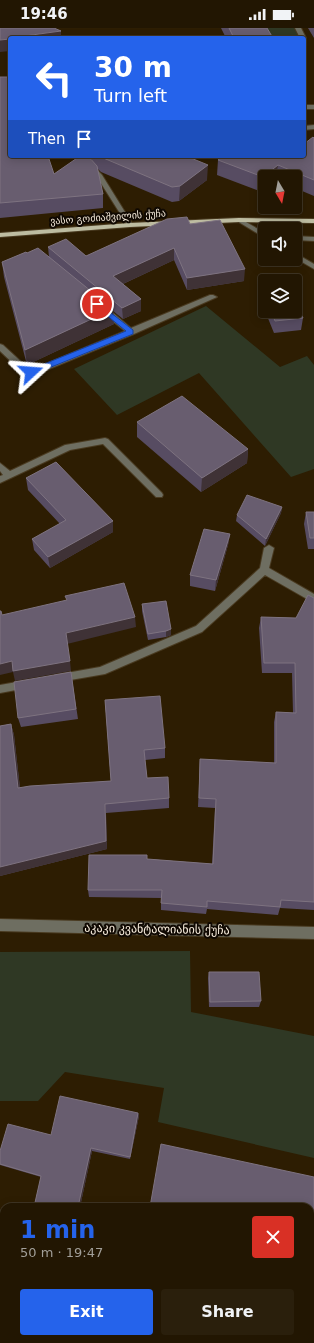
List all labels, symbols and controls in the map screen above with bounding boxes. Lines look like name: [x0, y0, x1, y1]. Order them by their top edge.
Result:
text: 19:46: [20, 5, 68, 23]
text: 30 m: [94, 51, 172, 84]
icon: left: [28, 52, 80, 104]
text: Turn left: [94, 85, 167, 106]
icon: arrive: [73, 128, 95, 150]
text: Then: [28, 130, 65, 148]
north arrow: [258, 170, 302, 214]
map controls: [258, 170, 302, 318]
street label: ვასო გოძიაშვილის ქუჩა: [50, 207, 166, 228]
button: sound: [258, 222, 302, 266]
button: layers: [258, 274, 302, 318]
pin: [80, 287, 114, 321]
icon: arrive: [86, 293, 108, 315]
position arrow: [10, 351, 52, 393]
street label: აკაკი კვანტალიანის ქუჩა: [84, 921, 230, 937]
text: 1 min: [20, 1216, 95, 1244]
button: close: [252, 1216, 294, 1258]
text: 50 m · 19:47: [20, 1245, 103, 1260]
button: Exit: [20, 1289, 153, 1335]
button: Share: [161, 1289, 294, 1335]

